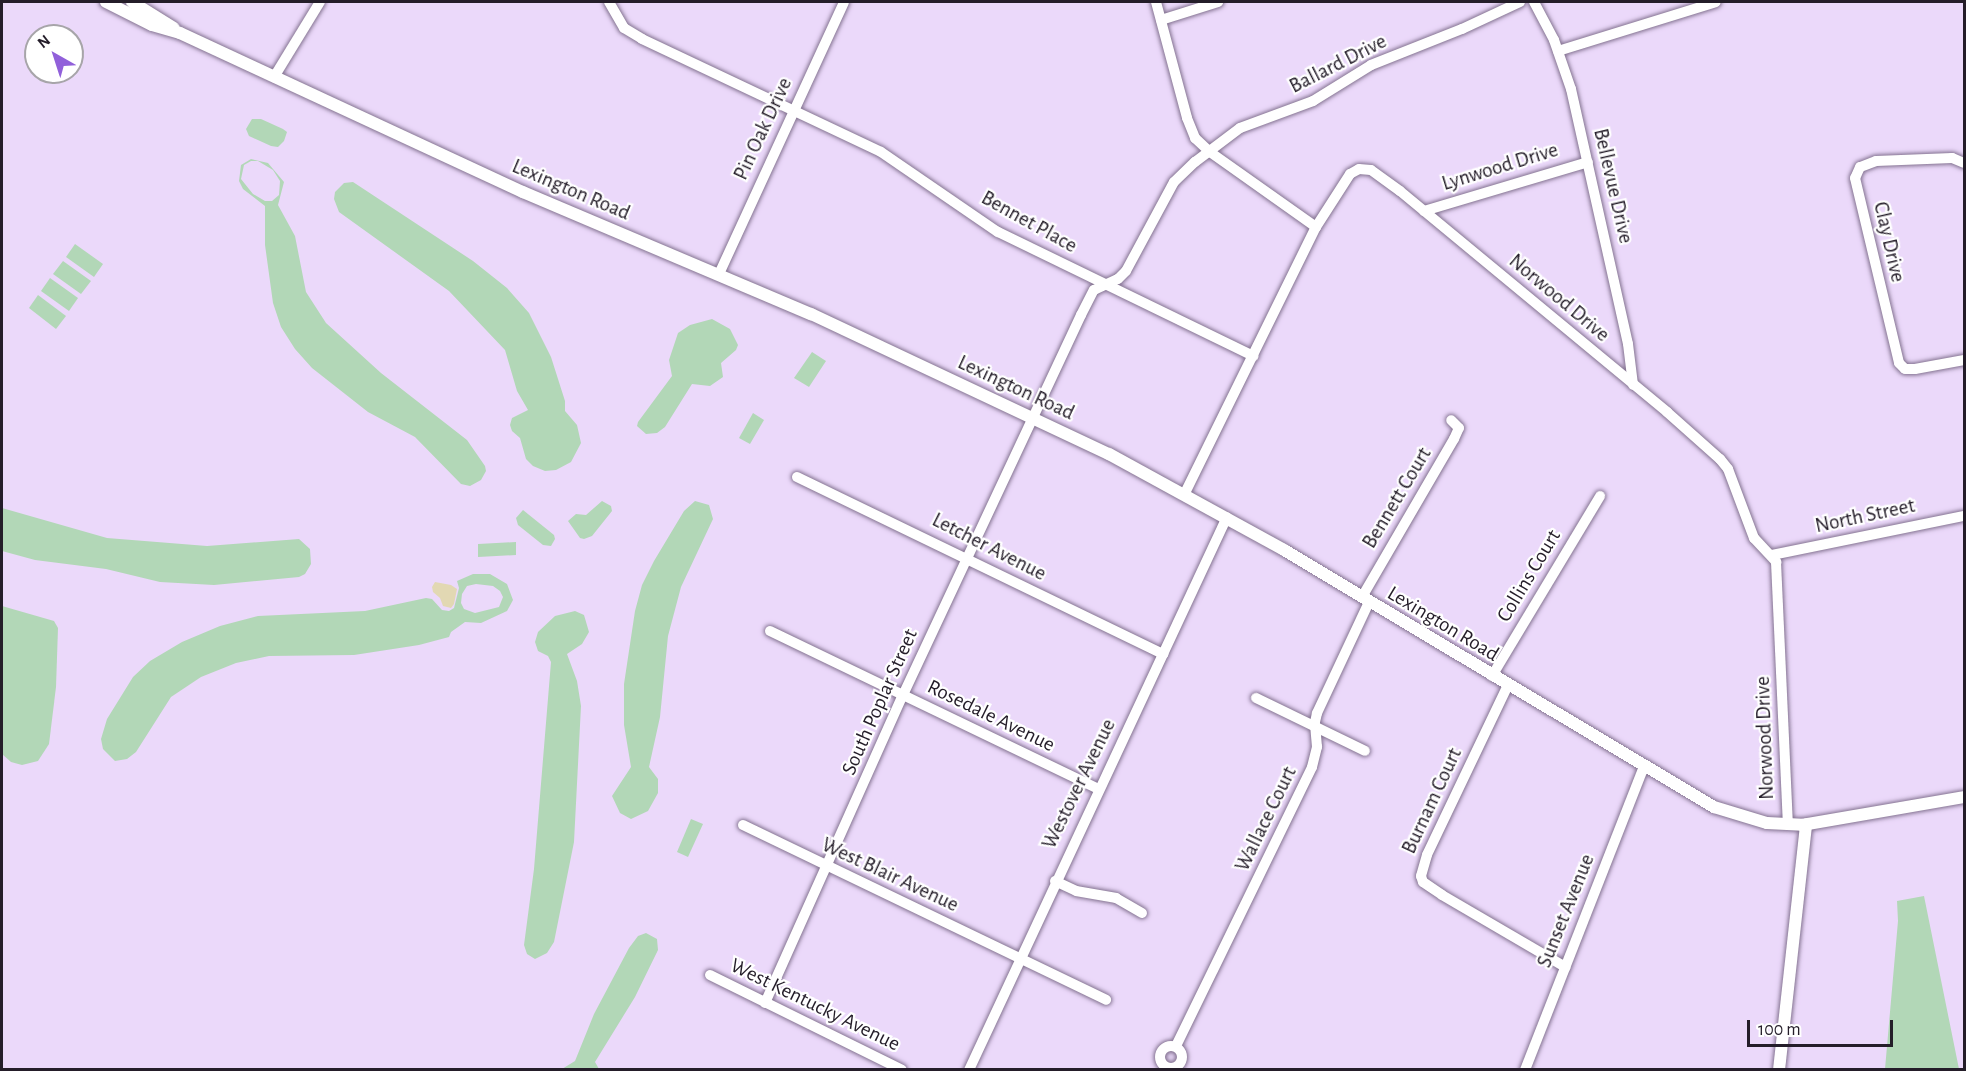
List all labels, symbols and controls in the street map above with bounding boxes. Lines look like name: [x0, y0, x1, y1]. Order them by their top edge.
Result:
north arrow: [24, 24, 84, 84]
street label: Ballard Drive: [1285, 29, 1391, 99]
text: N: [35, 32, 53, 51]
street label: Pin Oak Drive: [728, 74, 798, 184]
street label: Bellevue Drive: [1588, 126, 1638, 246]
street label: Lynwood Drive: [1439, 137, 1561, 197]
street label: Lexington Road: [508, 154, 634, 226]
street label: Bennet Place: [977, 185, 1081, 259]
street label: Clay Drive: [1868, 199, 1910, 285]
street label: Norwood Drive: [1504, 249, 1614, 347]
street label: Lexington Road: [954, 350, 1078, 426]
street label: Bennett Court: [1357, 443, 1437, 553]
street label: North Street: [1813, 493, 1917, 539]
street label: Letcher Avenue: [928, 507, 1050, 587]
street label: Collins Court: [1492, 525, 1566, 627]
street label: Lexington Road: [1383, 581, 1503, 667]
street label: South Poplar Street: [837, 625, 923, 779]
street label: Rosedale Avenue: [923, 674, 1059, 758]
street label: Norwood Drive: [1750, 676, 1780, 800]
street label: Westover Avenue: [1037, 715, 1121, 853]
street label: Burnam Court: [1397, 744, 1467, 858]
street label: Wallace Court: [1230, 763, 1302, 875]
street label: West Blair Avenue: [818, 832, 962, 918]
street label: Sunset Avenue: [1532, 851, 1600, 971]
street label: West Kentucky Avenue: [726, 953, 904, 1057]
scale bar: [1750, 1008, 1896, 1046]
text: 100 m: [1758, 1021, 1801, 1039]

